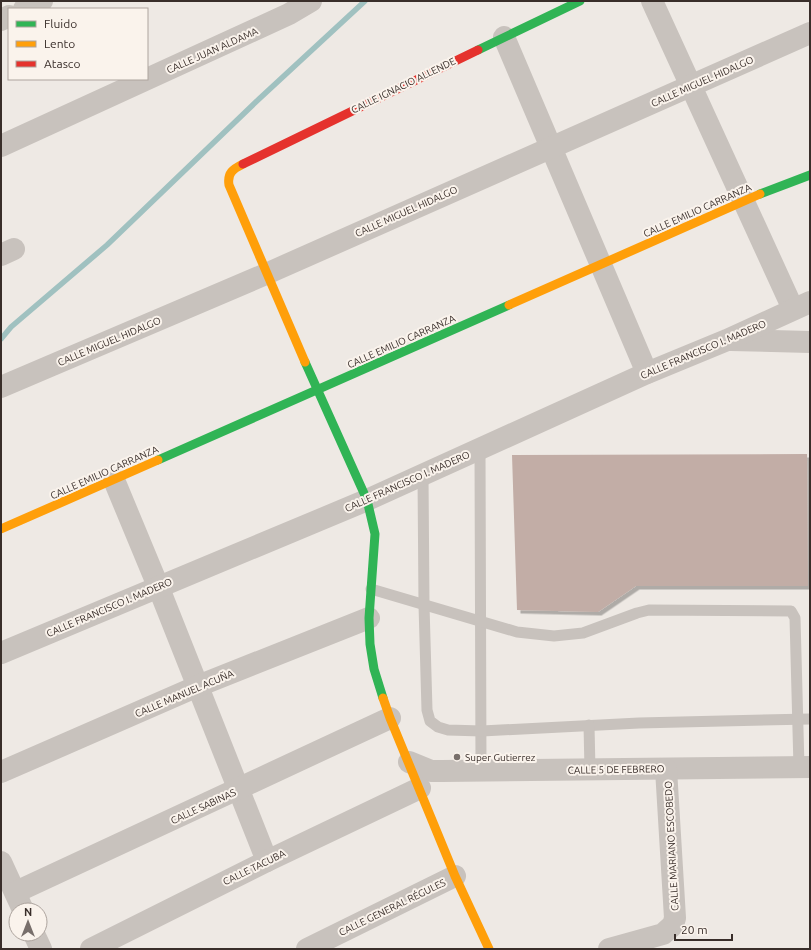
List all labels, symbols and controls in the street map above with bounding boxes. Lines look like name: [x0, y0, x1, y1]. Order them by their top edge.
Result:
legend: [8, 8, 148, 80]
text: Fluido: [44, 17, 77, 30]
street label: CALLE JUAN ALDAMA: [165, 25, 260, 76]
text: Lento: [44, 37, 75, 50]
street label: CALLE MIGUEL HIDALGO: [649, 54, 755, 109]
street label: CALLE IGNACIO ALLENDE: [349, 55, 457, 115]
text: Atasco: [44, 57, 80, 70]
street label: CALLE EMILIO CARRANZA: [641, 181, 753, 239]
street label: CALLE MIGUEL HIDALGO: [353, 184, 459, 239]
street label: CALLE EMILIO CARRANZA: [345, 312, 457, 370]
street label: CALLE MIGUEL HIDALGO: [56, 315, 163, 368]
street label: CALLE FRANCISCO I. MADERO: [639, 318, 768, 381]
street label: CALLE EMILIO CARRANZA: [48, 443, 160, 501]
street label: CALLE FRANCISCO I. MADERO: [343, 449, 472, 514]
street label: CALLE FRANCISCO I. MADERO: [45, 576, 174, 639]
street label: CALLE MANUEL ACUÑA: [133, 667, 236, 719]
marker: Super Gutierrez: [452, 752, 462, 762]
place label: Super Gutierrez: [465, 752, 536, 763]
street label: CALLE 5 DE FEBRERO: [567, 763, 665, 776]
street label: CALLE MARIANO ESCOBEDO: [663, 781, 680, 911]
street label: CALLE SABINAS: [169, 787, 238, 826]
street label: CALLE TACUBA: [221, 847, 288, 887]
street label: CALLE GENERAL RÉGULES: [337, 876, 447, 938]
north arrow: [8, 902, 48, 942]
text: N: [24, 906, 32, 918]
scale bar: [675, 916, 732, 942]
text: 20 m: [681, 923, 708, 936]

